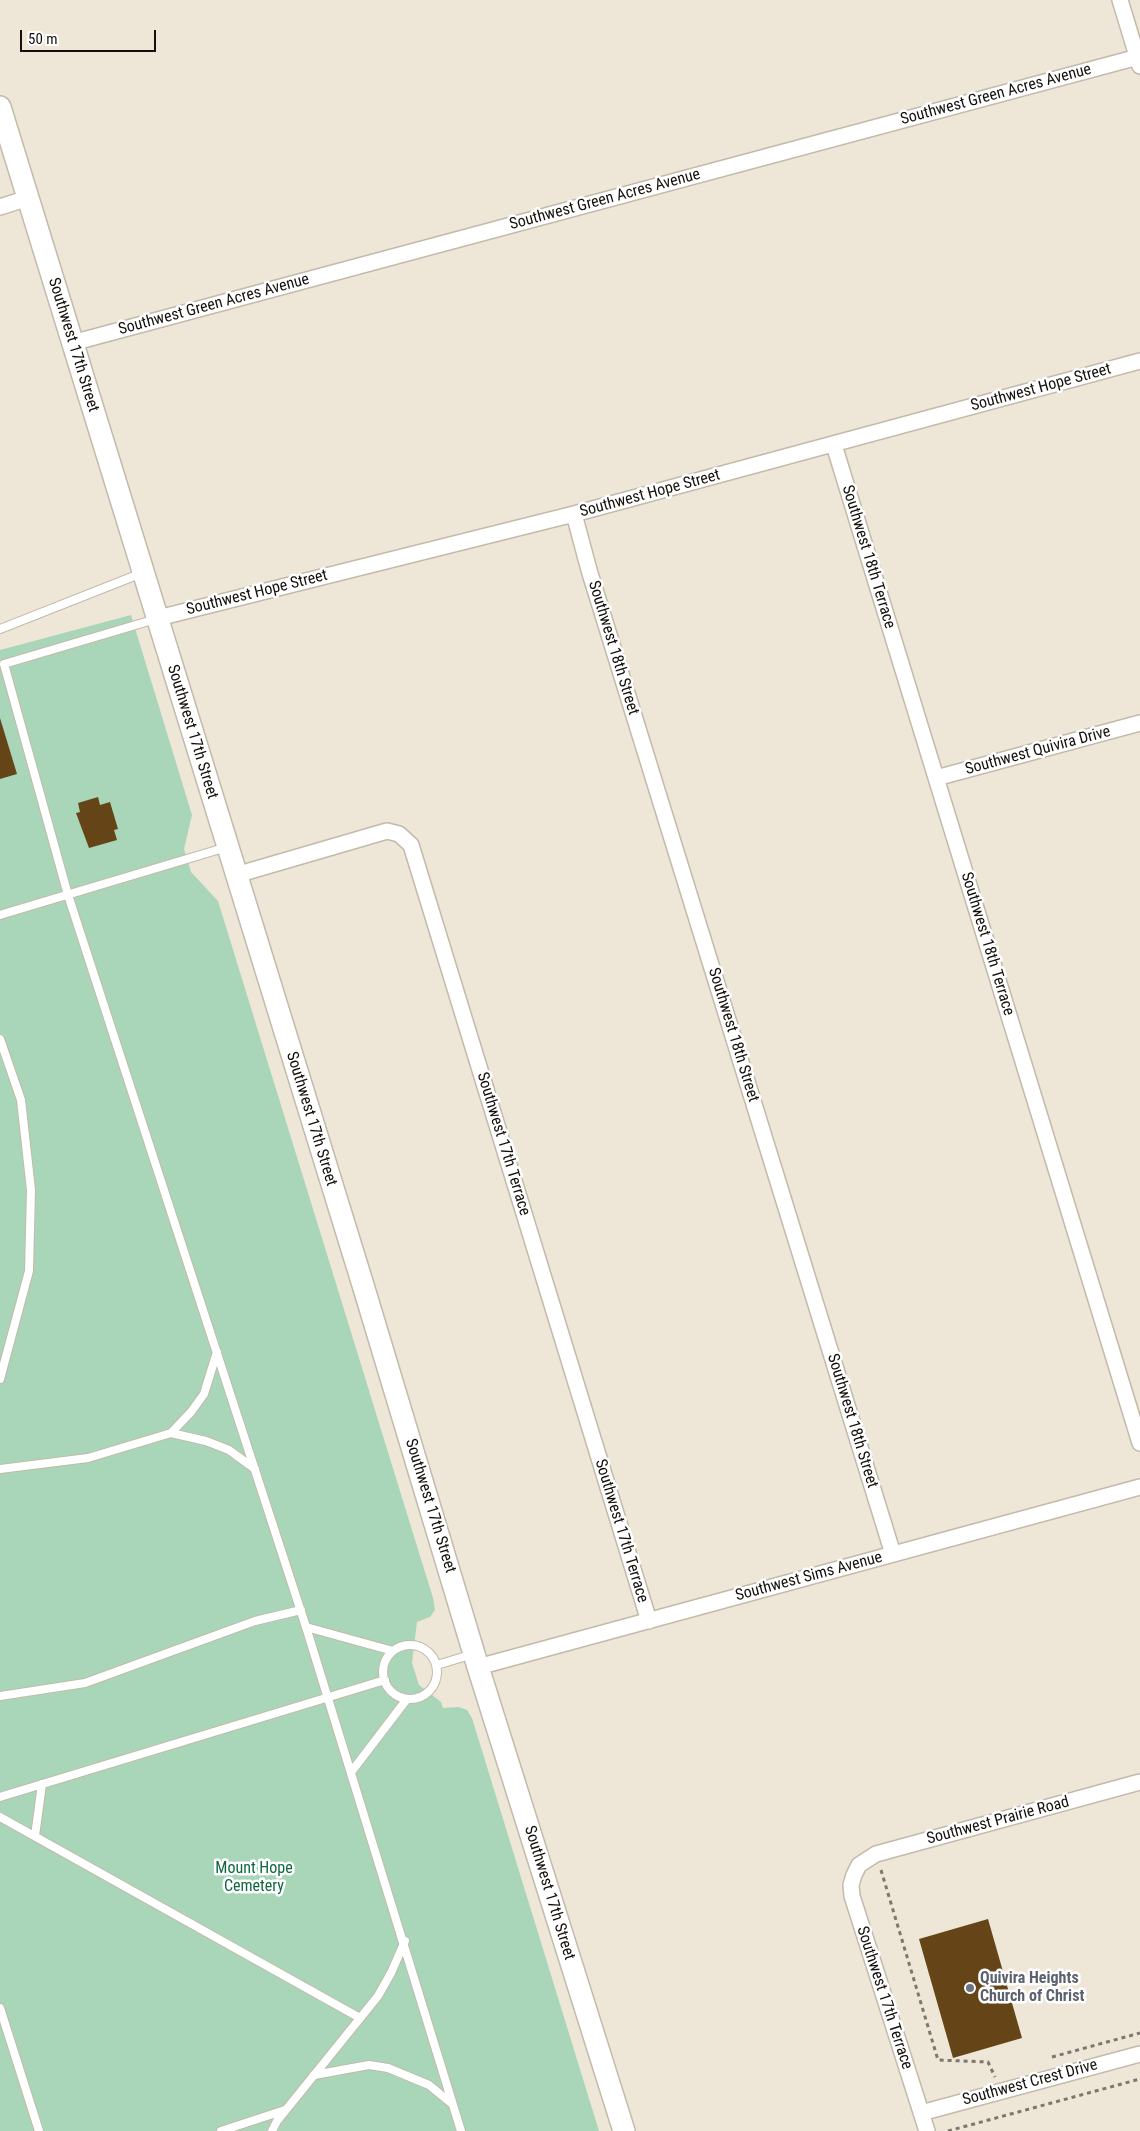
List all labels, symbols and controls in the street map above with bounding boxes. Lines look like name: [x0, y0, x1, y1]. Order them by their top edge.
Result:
scale bar: [22, 20, 159, 52]
text: 50 m: [28, 30, 58, 48]
street label: Southwest Green Acres Avenue: [899, 60, 1093, 130]
street label: Southwest Green Acres Avenue: [508, 165, 702, 235]
street label: Southwest Green Acres Avenue: [117, 270, 311, 340]
street label: Southwest 17th Street: [43, 275, 103, 415]
street label: Southwest Hope Street: [969, 360, 1113, 416]
street label: Southwest Hope Street: [578, 466, 722, 522]
street label: Southwest 18th Terrace: [837, 483, 899, 631]
street label: Southwest Hope Street: [185, 566, 329, 620]
street label: Southwest 18th Street: [583, 578, 643, 718]
street label: Southwest 17th Street: [162, 662, 222, 802]
street label: Southwest Quivira Drive: [963, 722, 1113, 780]
street label: Southwest 18th Terrace: [956, 870, 1018, 1018]
street label: Southwest 18th Street: [703, 965, 763, 1105]
street label: Southwest 17th Street: [281, 1049, 341, 1189]
street label: Southwest 17th Terrace: [472, 1070, 534, 1218]
street label: Southwest 18th Street: [822, 1351, 882, 1491]
street label: Southwest 17th Street: [400, 1436, 460, 1576]
street label: Southwest 17th Terrace: [590, 1457, 652, 1605]
street label: Southwest Sims Avenue: [734, 1548, 884, 1606]
street label: Southwest Prairie Road: [925, 1793, 1071, 1849]
street label: Southwest 17th Street: [519, 1823, 579, 1963]
park label: Mount Hope Cemetery: [215, 1859, 293, 1897]
street label: Southwest 17th Terrace: [852, 1924, 916, 2072]
place label: Quivira Heights Church of Christ: [980, 1969, 1084, 2007]
marker: Quivira Heights Church of Christ: [964, 1982, 976, 1994]
street label: Southwest Crest Drive: [960, 2056, 1100, 2110]

